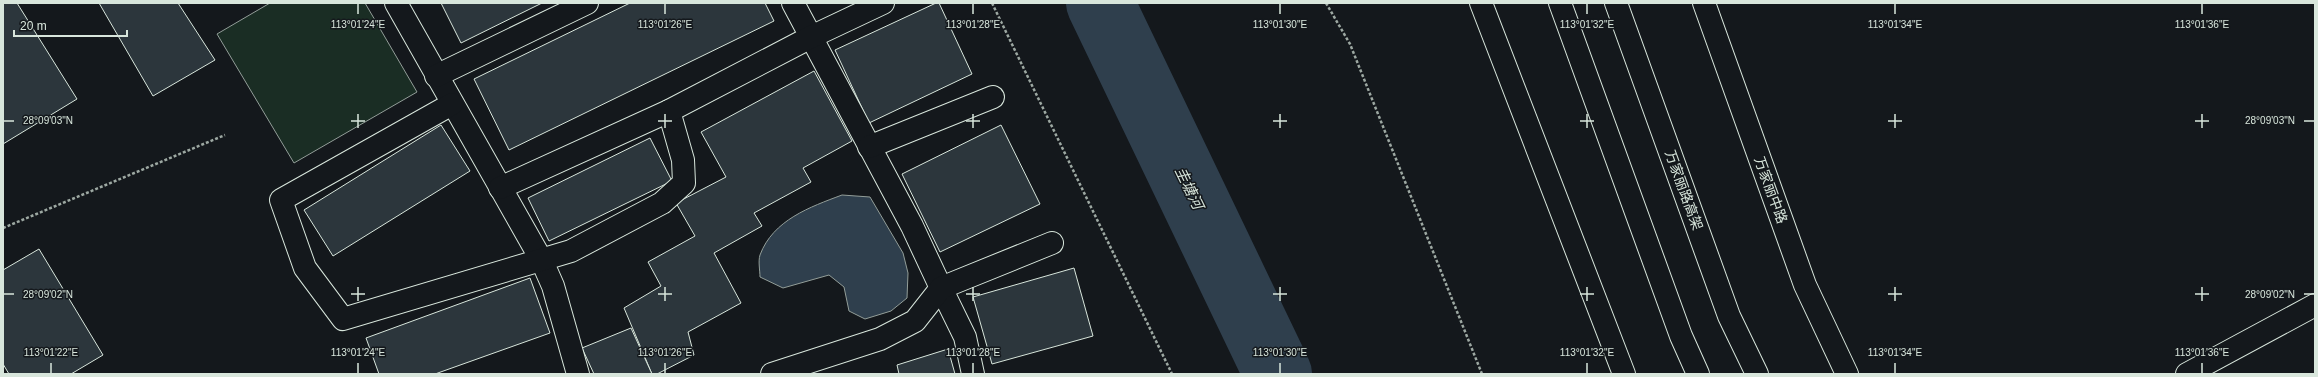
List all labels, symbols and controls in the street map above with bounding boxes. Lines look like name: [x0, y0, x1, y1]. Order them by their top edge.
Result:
scale bar: [14, 12, 127, 38]
text: 20 m: [20, 19, 47, 33]
text: 113°01'24"E: [331, 19, 385, 30]
text: 113°01'26"E: [638, 19, 692, 30]
text: 113°01'28"E: [946, 19, 1000, 30]
text: 113°01'30"E: [1253, 19, 1307, 30]
text: 113°01'32"E: [1560, 19, 1614, 30]
text: 113°01'34"E: [1868, 19, 1922, 30]
text: 113°01'36"E: [2175, 19, 2229, 30]
text: 28°09'03"N: [23, 115, 73, 126]
text: 28°09'03"N: [2245, 115, 2295, 126]
street label: 万家丽路高架: [1662, 148, 1706, 232]
street label: 万家丽中路: [1752, 154, 1790, 226]
water label: 圭塘河: [1172, 164, 1208, 214]
text: 28°09'02"N: [23, 289, 73, 300]
text: 28°09'02"N: [2245, 289, 2295, 300]
text: 113°01'22"E: [24, 347, 78, 358]
text: 113°01'24"E: [331, 347, 385, 358]
text: 113°01'26"E: [638, 347, 692, 358]
text: 113°01'28"E: [946, 347, 1000, 358]
text: 113°01'30"E: [1253, 347, 1307, 358]
text: 113°01'32"E: [1560, 347, 1614, 358]
text: 113°01'34"E: [1868, 347, 1922, 358]
text: 113°01'36"E: [2175, 347, 2229, 358]

